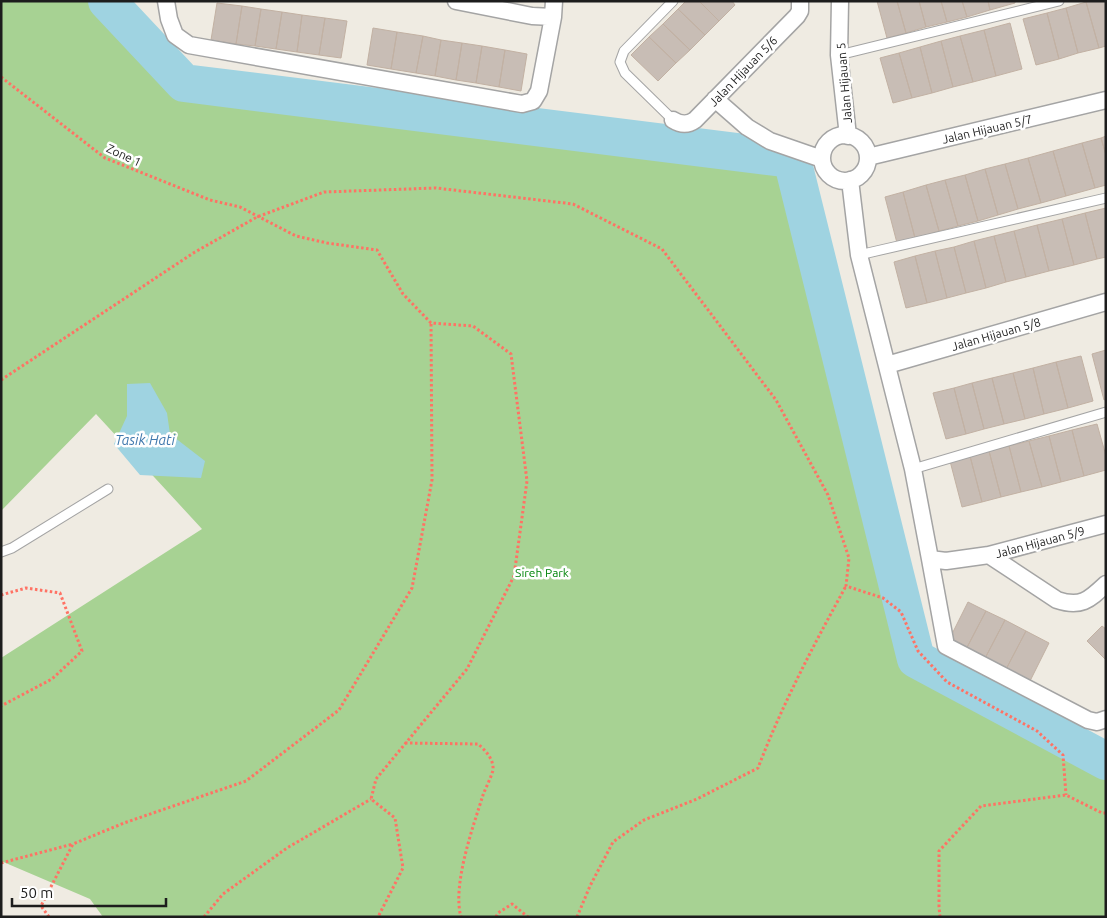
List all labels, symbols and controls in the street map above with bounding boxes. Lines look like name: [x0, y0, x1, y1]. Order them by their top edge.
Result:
street label: Jalan Hijauan 5/6: [706, 33, 780, 109]
street label: Jalan Hijauan 5: [834, 42, 854, 124]
street label: Jalan Hijauan 5/7: [941, 112, 1033, 146]
street label: Zone 1: [105, 141, 143, 169]
street label: Jalan Hijauan 5/8: [950, 315, 1042, 353]
water label: Tasik Hati: [115, 432, 175, 448]
street label: Jalan Hijauan 5/9: [994, 524, 1086, 560]
park label: Sireh Park: [515, 566, 569, 579]
scale bar: [12, 876, 166, 908]
text: 50 m: [20, 884, 53, 901]

